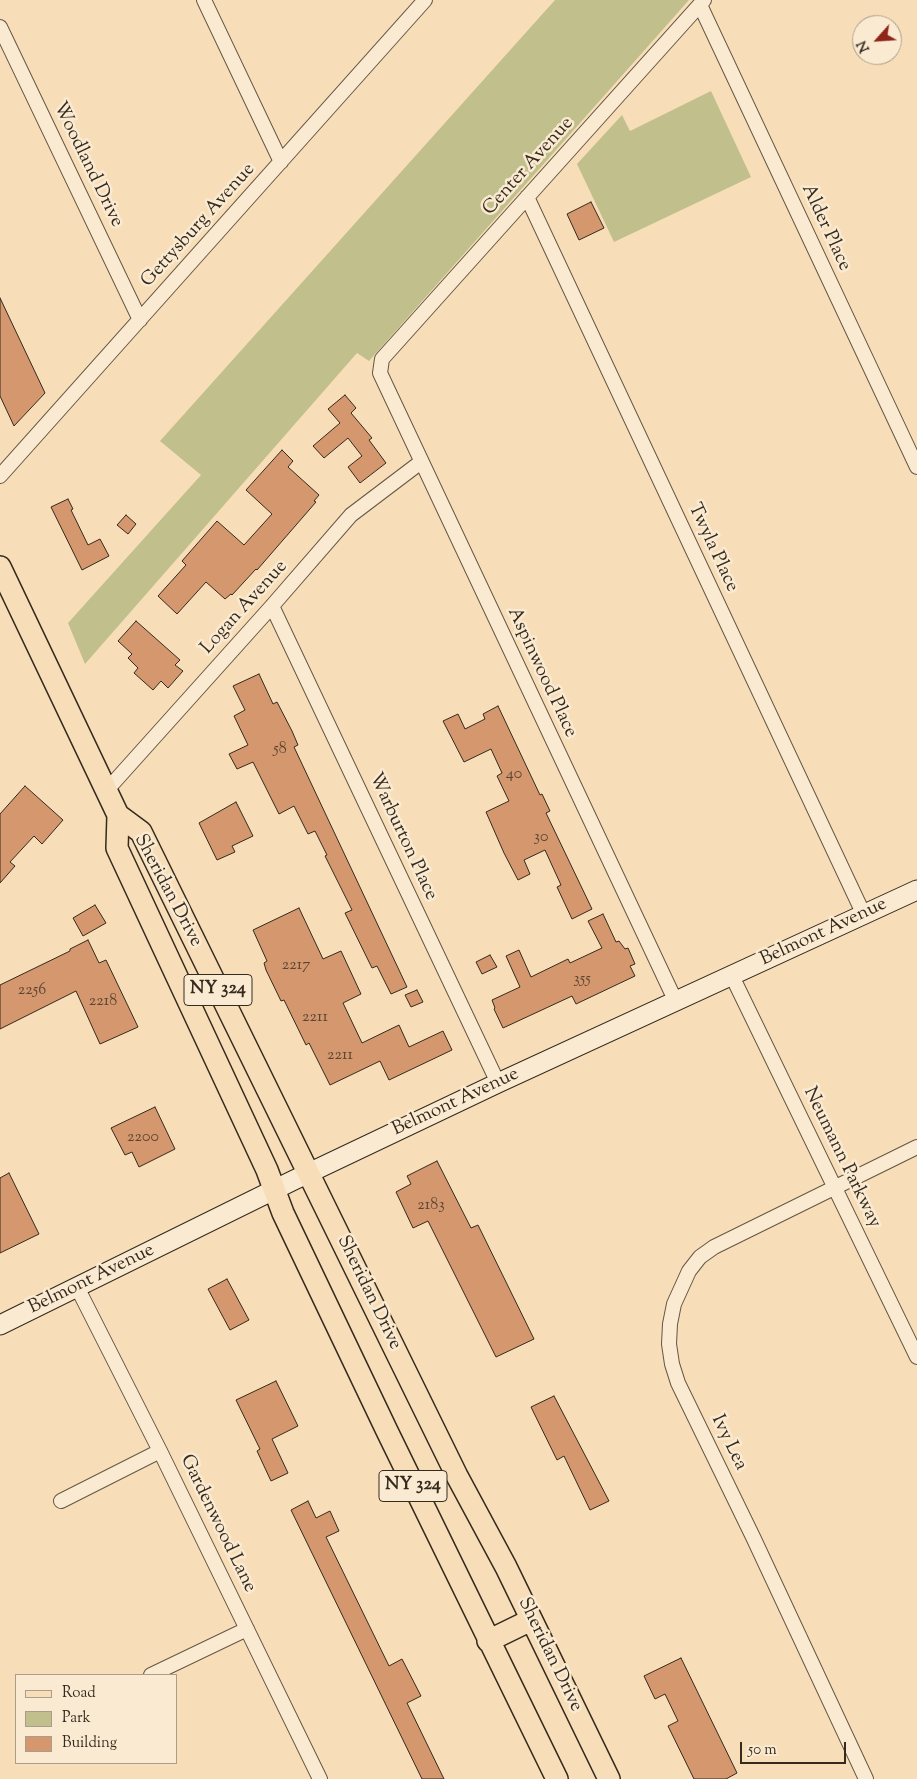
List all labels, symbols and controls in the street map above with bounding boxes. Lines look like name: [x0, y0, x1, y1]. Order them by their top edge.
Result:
north arrow: [852, 15, 902, 65]
text: N: [853, 37, 876, 56]
street label: Woodland Drive: [47, 99, 127, 231]
street label: Center Avenue: [479, 113, 579, 221]
street label: Gettysburg Avenue: [137, 159, 261, 293]
street label: Alder Place: [795, 181, 855, 275]
street label: Twyla Place: [682, 500, 742, 596]
street label: Logan Avenue: [197, 556, 293, 660]
street label: Aspinwood Place: [501, 604, 581, 742]
house number: 58: [273, 740, 287, 760]
house number: 40: [506, 765, 522, 785]
street label: Warburton Place: [363, 770, 441, 904]
house number: 30: [534, 828, 548, 848]
street label: Sheridan Drive: [128, 831, 206, 951]
street label: Belmont Avenue: [757, 894, 891, 972]
house number: 2217: [282, 956, 310, 976]
house number: 355: [573, 970, 591, 990]
road number: NY 324: [184, 974, 252, 1006]
house number: 2256: [18, 981, 46, 1001]
house number: 2218: [89, 992, 117, 1012]
house number: 2211: [302, 1008, 328, 1028]
house number: 2211: [327, 1046, 353, 1066]
street label: Belmont Avenue: [389, 1064, 523, 1142]
street label: Neumann Parkway: [797, 1084, 885, 1232]
house number: 2200: [127, 1128, 159, 1148]
house number: 2183: [417, 1196, 445, 1216]
street label: Sheridan Drive: [331, 1232, 405, 1354]
street label: Belmont Avenue: [25, 1240, 159, 1320]
street label: Ivy Lea: [705, 1412, 751, 1474]
street label: Gardenwood Lane: [174, 1451, 260, 1597]
road number: NY 324: [379, 1470, 447, 1502]
street label: Sheridan Drive: [512, 1594, 586, 1716]
legend: [15, 1674, 178, 1764]
text: Road: [62, 1683, 96, 1704]
text: Park: [62, 1708, 91, 1729]
scale bar: [742, 1732, 848, 1764]
text: Building: [62, 1733, 117, 1754]
text: 50 m: [748, 1740, 777, 1761]

